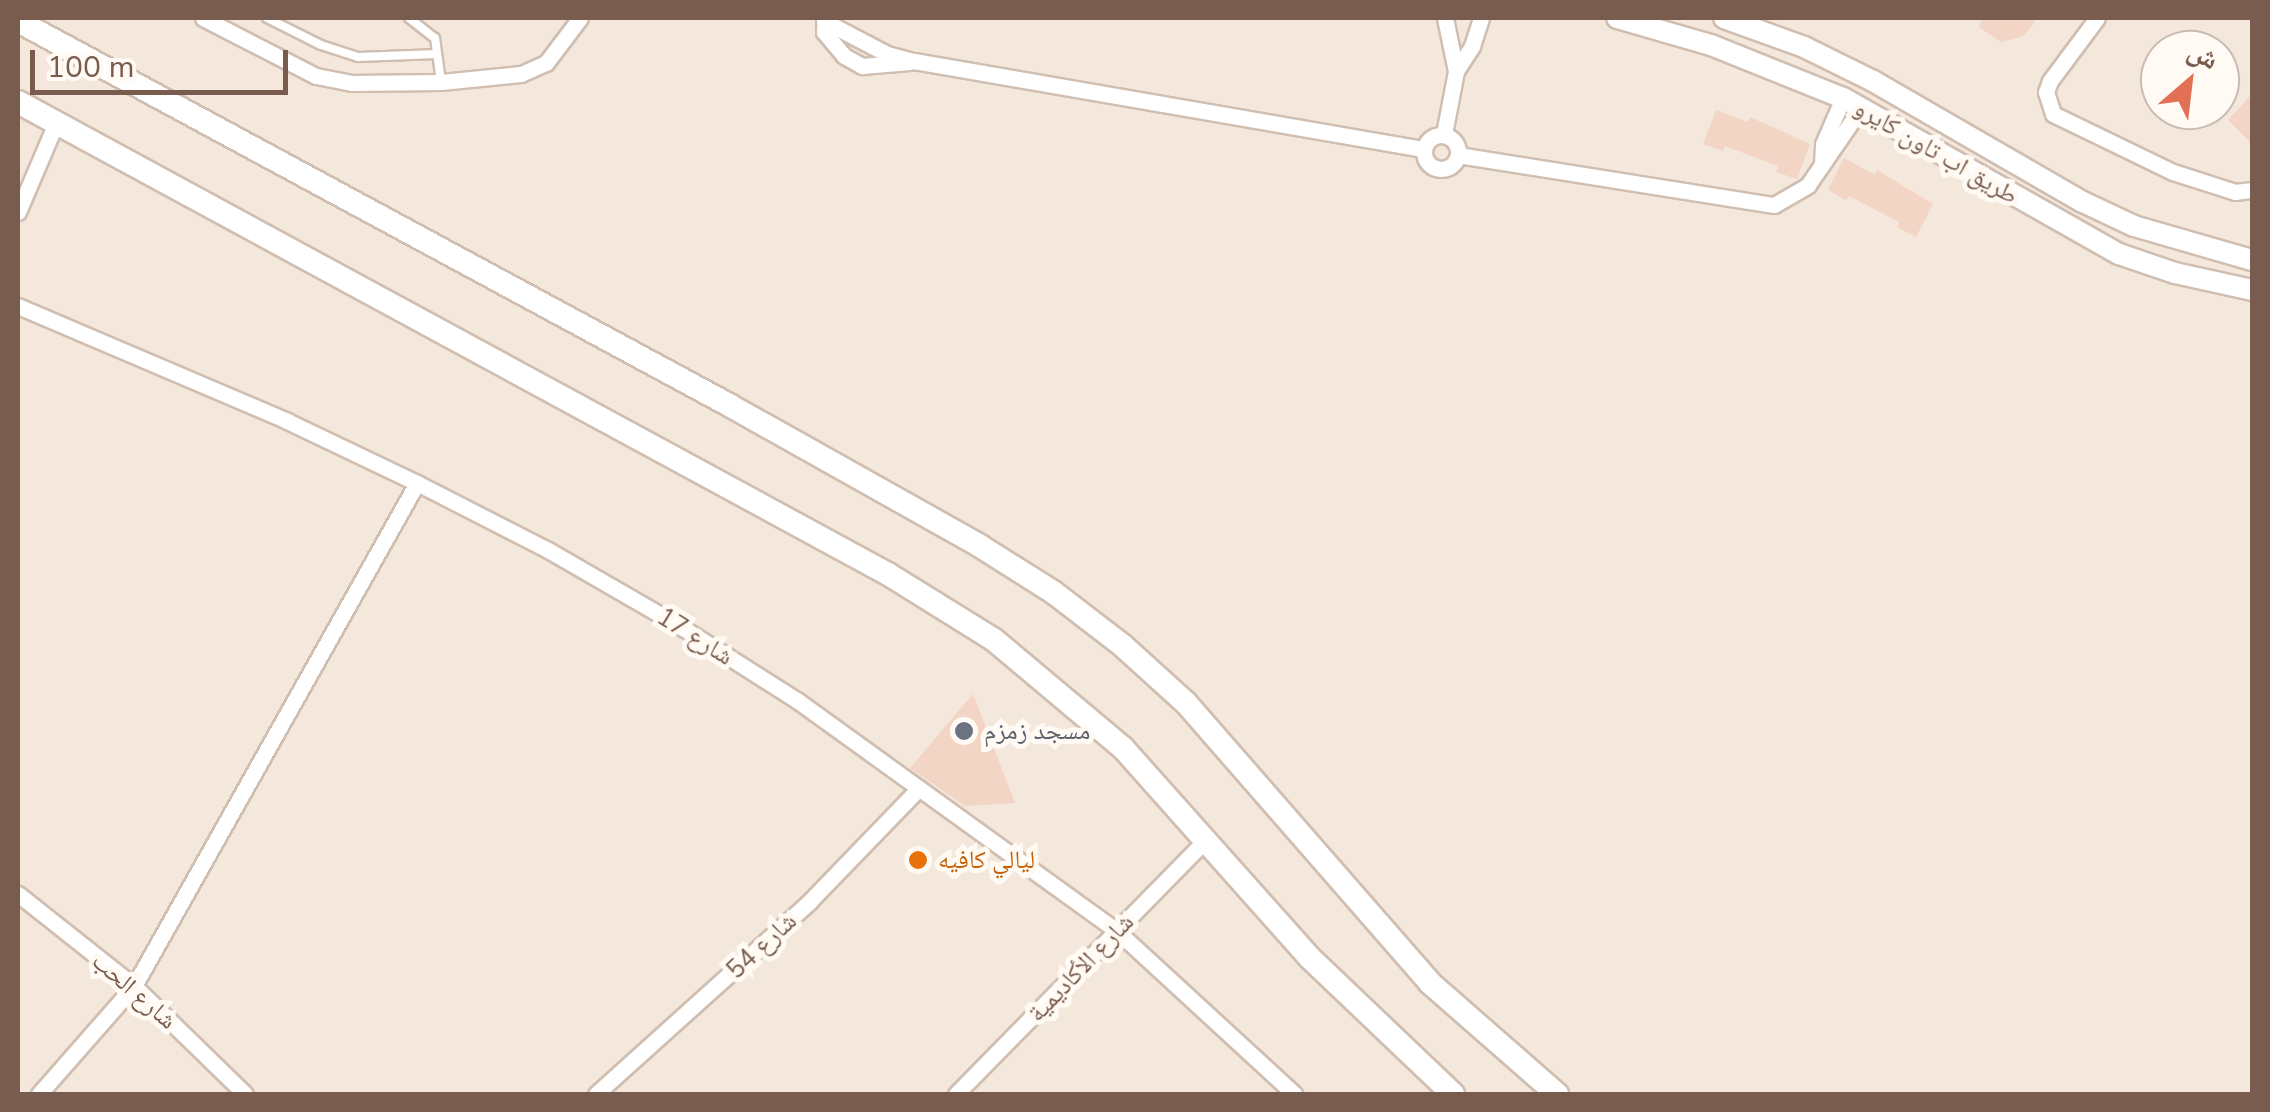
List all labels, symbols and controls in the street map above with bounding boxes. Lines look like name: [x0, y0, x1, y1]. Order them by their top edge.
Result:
scale bar: [35, 30, 292, 92]
north arrow: [2140, 30, 2240, 130]
text: ش: [2181, 32, 2225, 79]
text: 100 m: [47, 47, 134, 88]
street label: طريق اب تاون كايرو: [1849, 93, 2023, 211]
street label: شارع 17: [651, 602, 739, 672]
place label: مسجد زمزم: [984, 716, 1090, 746]
marker: مسجد زمزم: [953, 720, 975, 742]
place label: ليالي كافيه: [938, 845, 1035, 875]
marker: ليالي كافيه: [907, 849, 929, 871]
street label: شارع 54: [721, 906, 803, 986]
street label: شارع الأكاديمية: [1022, 908, 1140, 1028]
street label: شارع الحب: [86, 946, 182, 1036]

